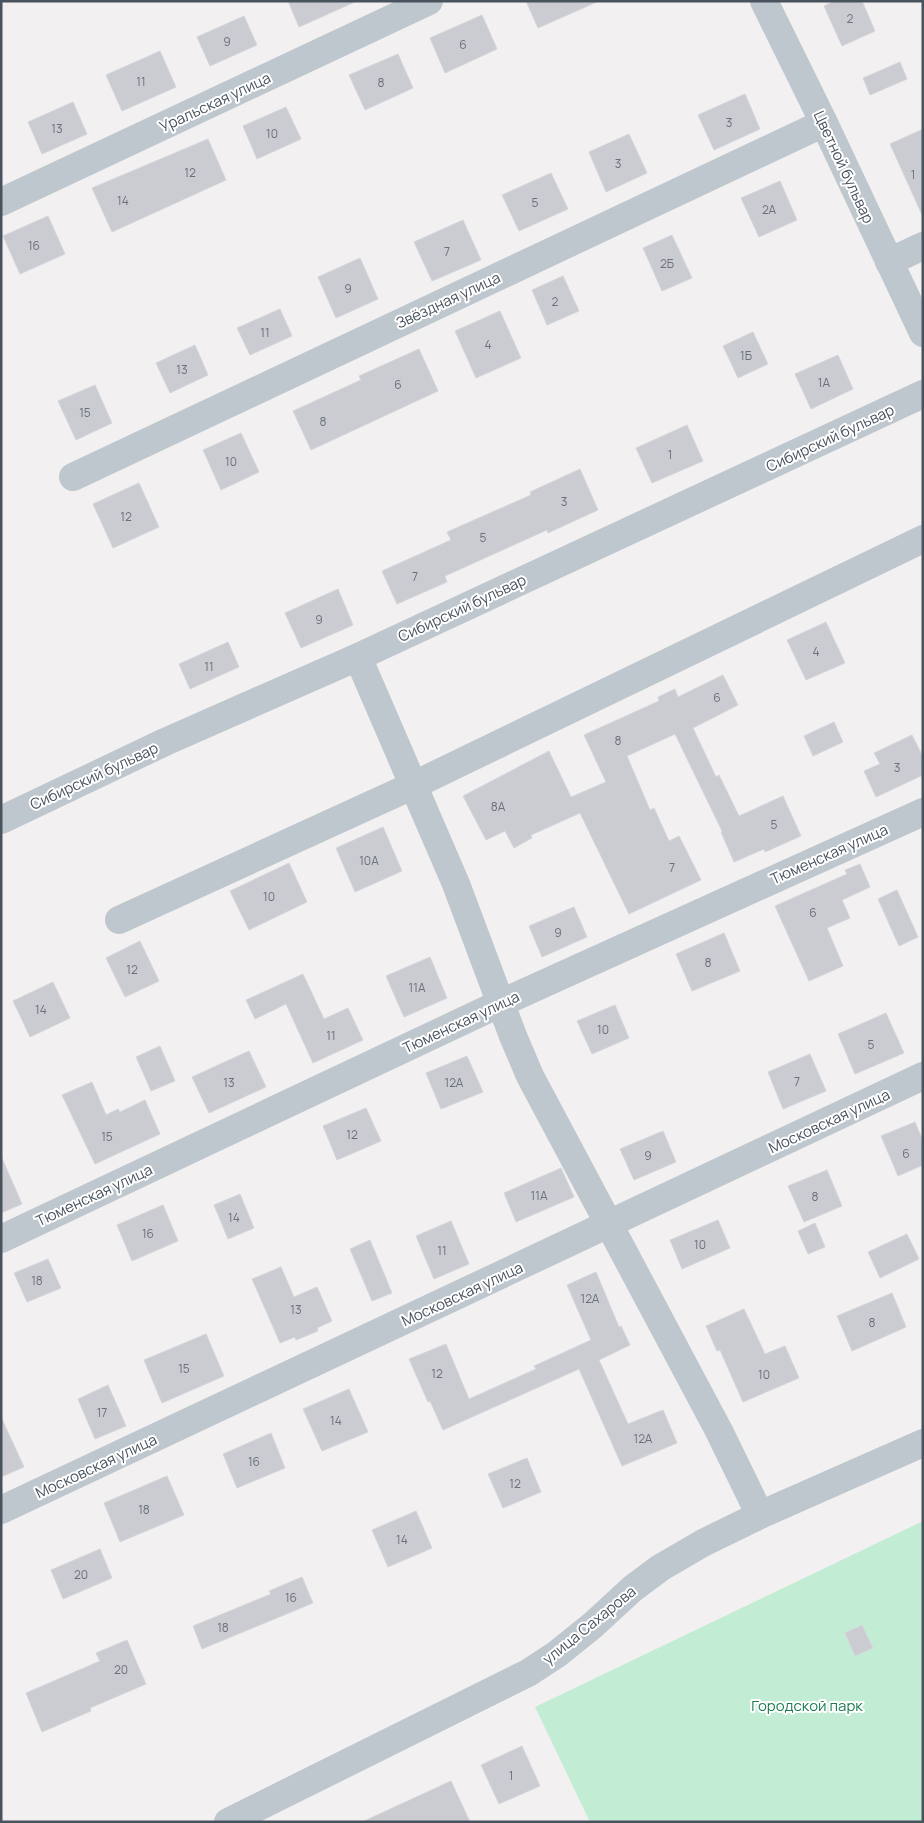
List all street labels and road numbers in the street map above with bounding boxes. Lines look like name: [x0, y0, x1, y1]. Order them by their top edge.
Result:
street label: Уральская улица: [156, 67, 274, 137]
street label: Цветной бульвар: [809, 107, 879, 227]
street label: Звёздная улица: [392, 267, 504, 333]
street label: Сибирский бульвар: [763, 399, 898, 477]
street label: Сибирский бульвар: [395, 569, 530, 647]
street label: Сибирский бульвар: [27, 737, 162, 815]
street label: Тюменская улица: [767, 819, 891, 889]
street label: Тюменская улица: [399, 986, 523, 1058]
street label: Московская улица: [765, 1084, 893, 1158]
street label: Тюменская улица: [32, 1159, 156, 1231]
street label: Московская улица: [398, 1257, 526, 1331]
street label: Московская улица: [32, 1429, 160, 1503]
street label: улица Сахарова: [538, 1581, 640, 1669]

